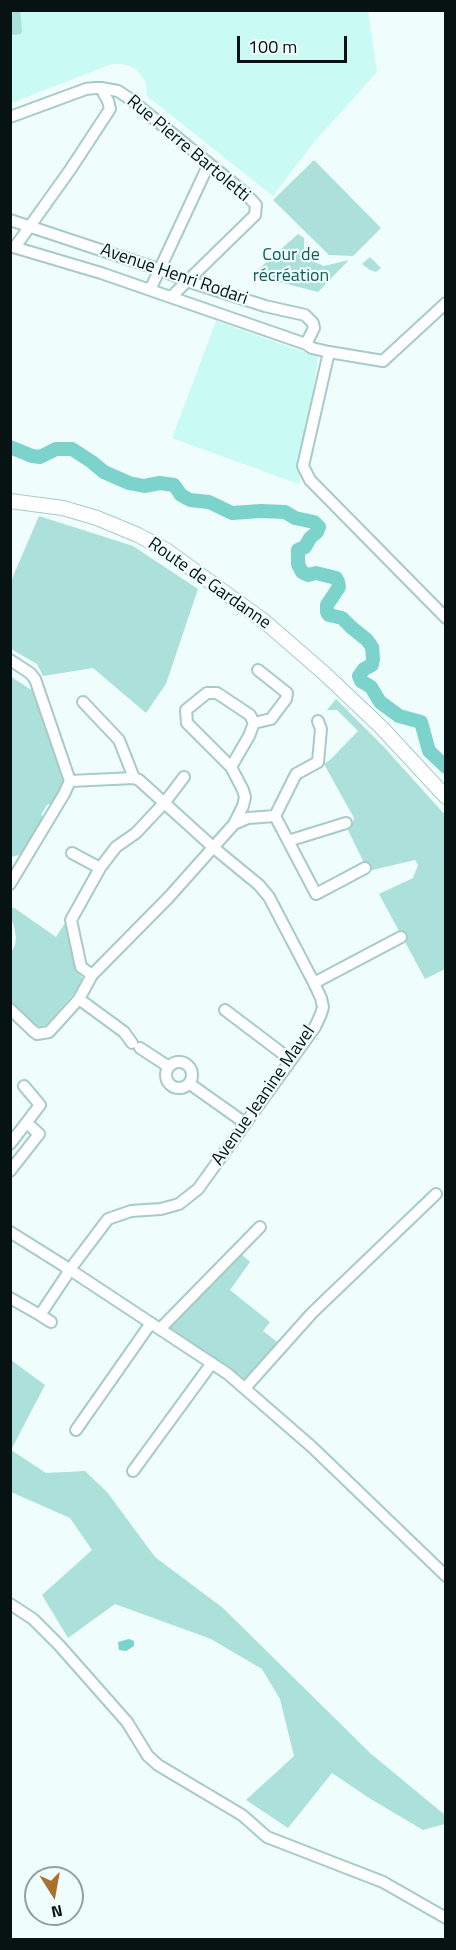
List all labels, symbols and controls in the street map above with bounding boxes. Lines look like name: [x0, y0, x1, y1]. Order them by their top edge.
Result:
scale bar: [240, 24, 350, 62]
text: 100 m: [248, 33, 297, 60]
street label: Rue Pierre Bartoletti: [122, 91, 254, 207]
street label: Avenue Henri Rodari: [98, 240, 250, 310]
park label: Cour de récréation: [253, 245, 329, 288]
street label: Route de Gardanne: [143, 534, 275, 634]
street label: Avenue Jeanine Mavel: [208, 1022, 320, 1170]
north arrow: [24, 1866, 84, 1926]
text: N: [49, 1899, 65, 1925]

